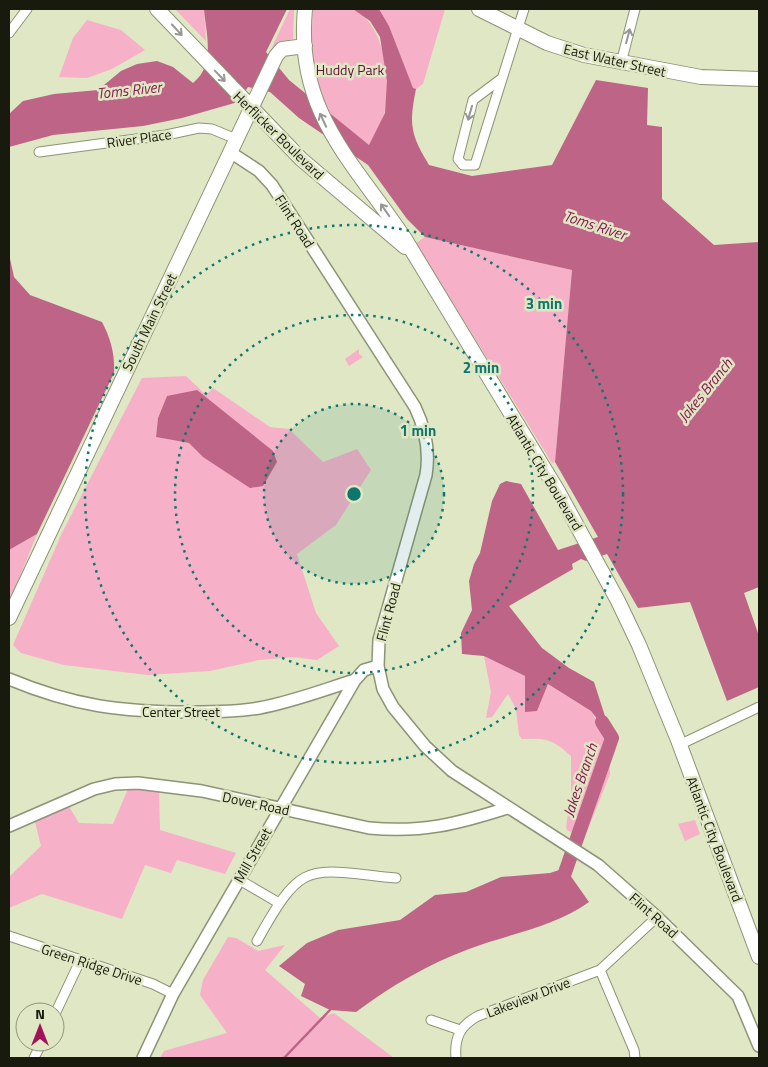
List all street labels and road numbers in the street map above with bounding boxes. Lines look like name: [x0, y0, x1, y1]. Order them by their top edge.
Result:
street label: East Water Street: [562, 38, 668, 82]
street label: Herflicker Boulevard: [229, 86, 329, 184]
street label: River Place: [105, 123, 173, 153]
street label: Flint Road: [270, 190, 320, 252]
street label: South Main Street: [116, 269, 182, 374]
street label: Atlantic City Boulevard: [502, 410, 588, 534]
street label: Flint Road: [370, 581, 406, 643]
street label: Center Street: [142, 701, 220, 722]
street label: Atlantic City Boulevard: [681, 773, 749, 905]
street label: Dover Road: [220, 786, 292, 820]
street label: Mill Street: [228, 823, 276, 886]
street label: Flint Road: [625, 887, 683, 943]
street label: Green Ridge Drive: [39, 938, 145, 990]
street label: Lakeview Drive: [483, 971, 573, 1023]

